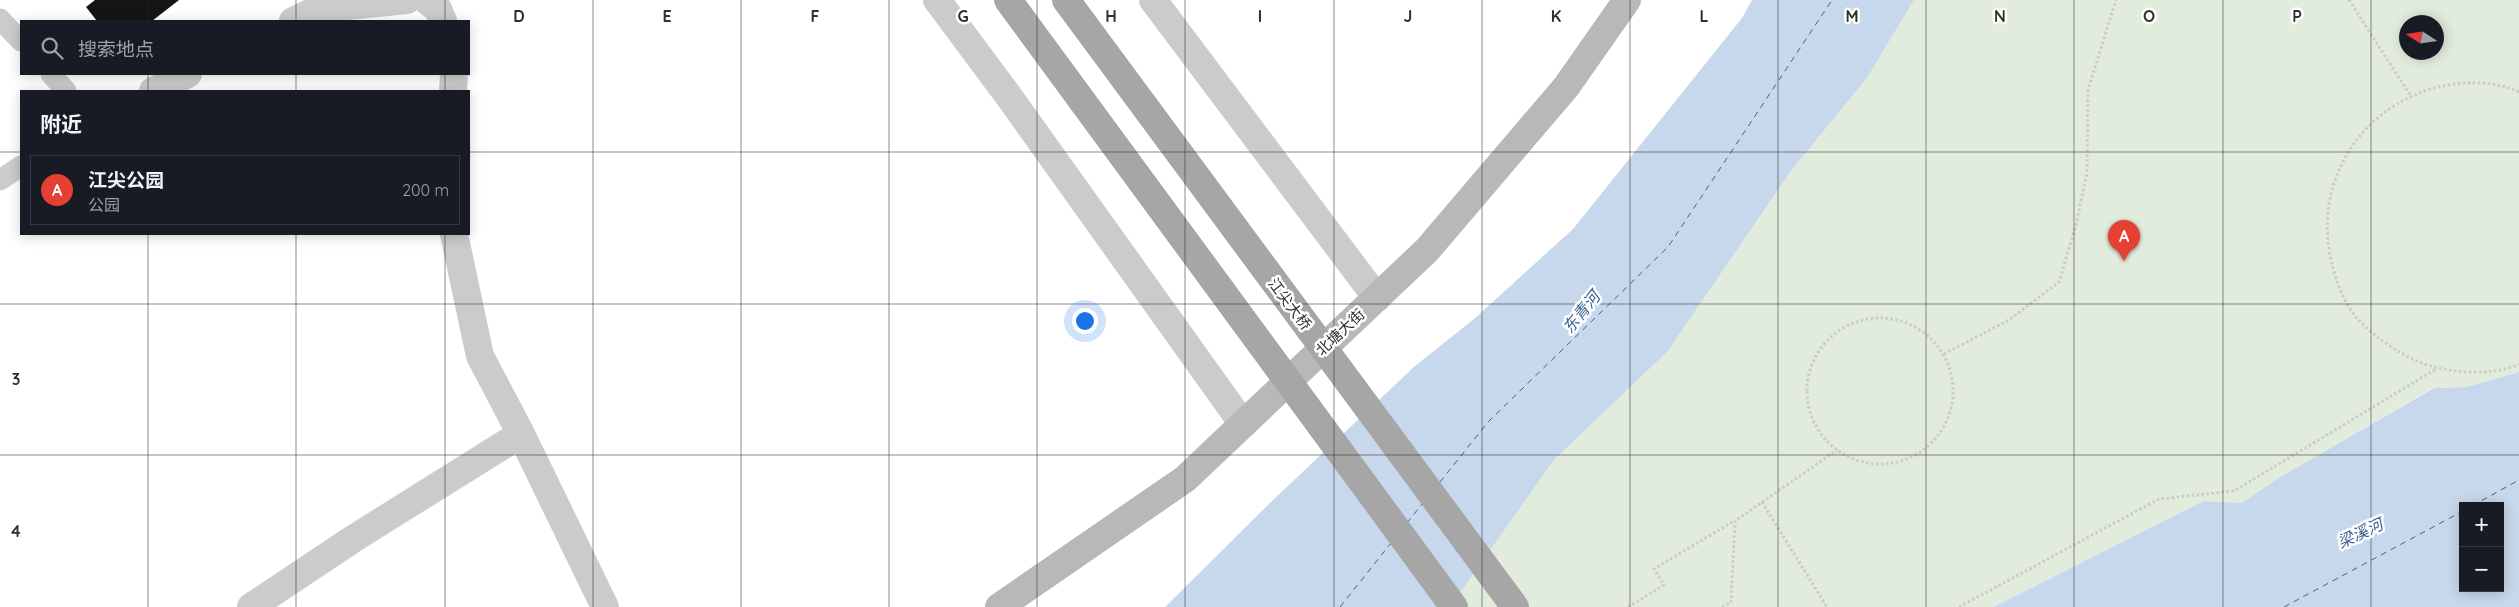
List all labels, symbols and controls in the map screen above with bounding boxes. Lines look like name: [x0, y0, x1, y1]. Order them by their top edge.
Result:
text: D: [513, 6, 525, 26]
text: E: [662, 6, 672, 26]
text: F: [811, 6, 820, 26]
text: G: [957, 6, 969, 26]
text: H: [1105, 6, 1117, 26]
text: I: [1258, 6, 1262, 26]
text: J: [1404, 6, 1412, 26]
text: K: [1551, 6, 1561, 26]
text: L: [1700, 6, 1709, 26]
text: M: [1845, 6, 1859, 26]
text: N: [1994, 6, 2006, 26]
text: O: [2143, 6, 2155, 26]
text: P: [2292, 6, 2302, 26]
north arrow: [2399, 15, 2444, 60]
search box: [20, 20, 470, 75]
icon: search: [38, 34, 66, 62]
text: 搜索地点: [78, 37, 154, 61]
text: 附近: [40, 111, 82, 137]
text: 江尖公园: [88, 168, 164, 192]
text: A: [52, 180, 62, 200]
text: 200 m: [402, 180, 449, 200]
text: 公园: [88, 195, 120, 215]
pin: A: [2108, 220, 2140, 261]
street label: 江尖大桥: [1264, 274, 1316, 334]
water label: 东青河: [1558, 285, 1606, 337]
street label: 北塘大街: [1312, 305, 1368, 359]
your location: [1072, 308, 1098, 334]
text: 3: [12, 369, 20, 389]
map controls: [2459, 502, 2504, 592]
button: +: [2459, 502, 2504, 547]
water label: 梁溪河: [2334, 513, 2389, 552]
text: 4: [11, 521, 21, 541]
button: −: [2459, 547, 2504, 592]

